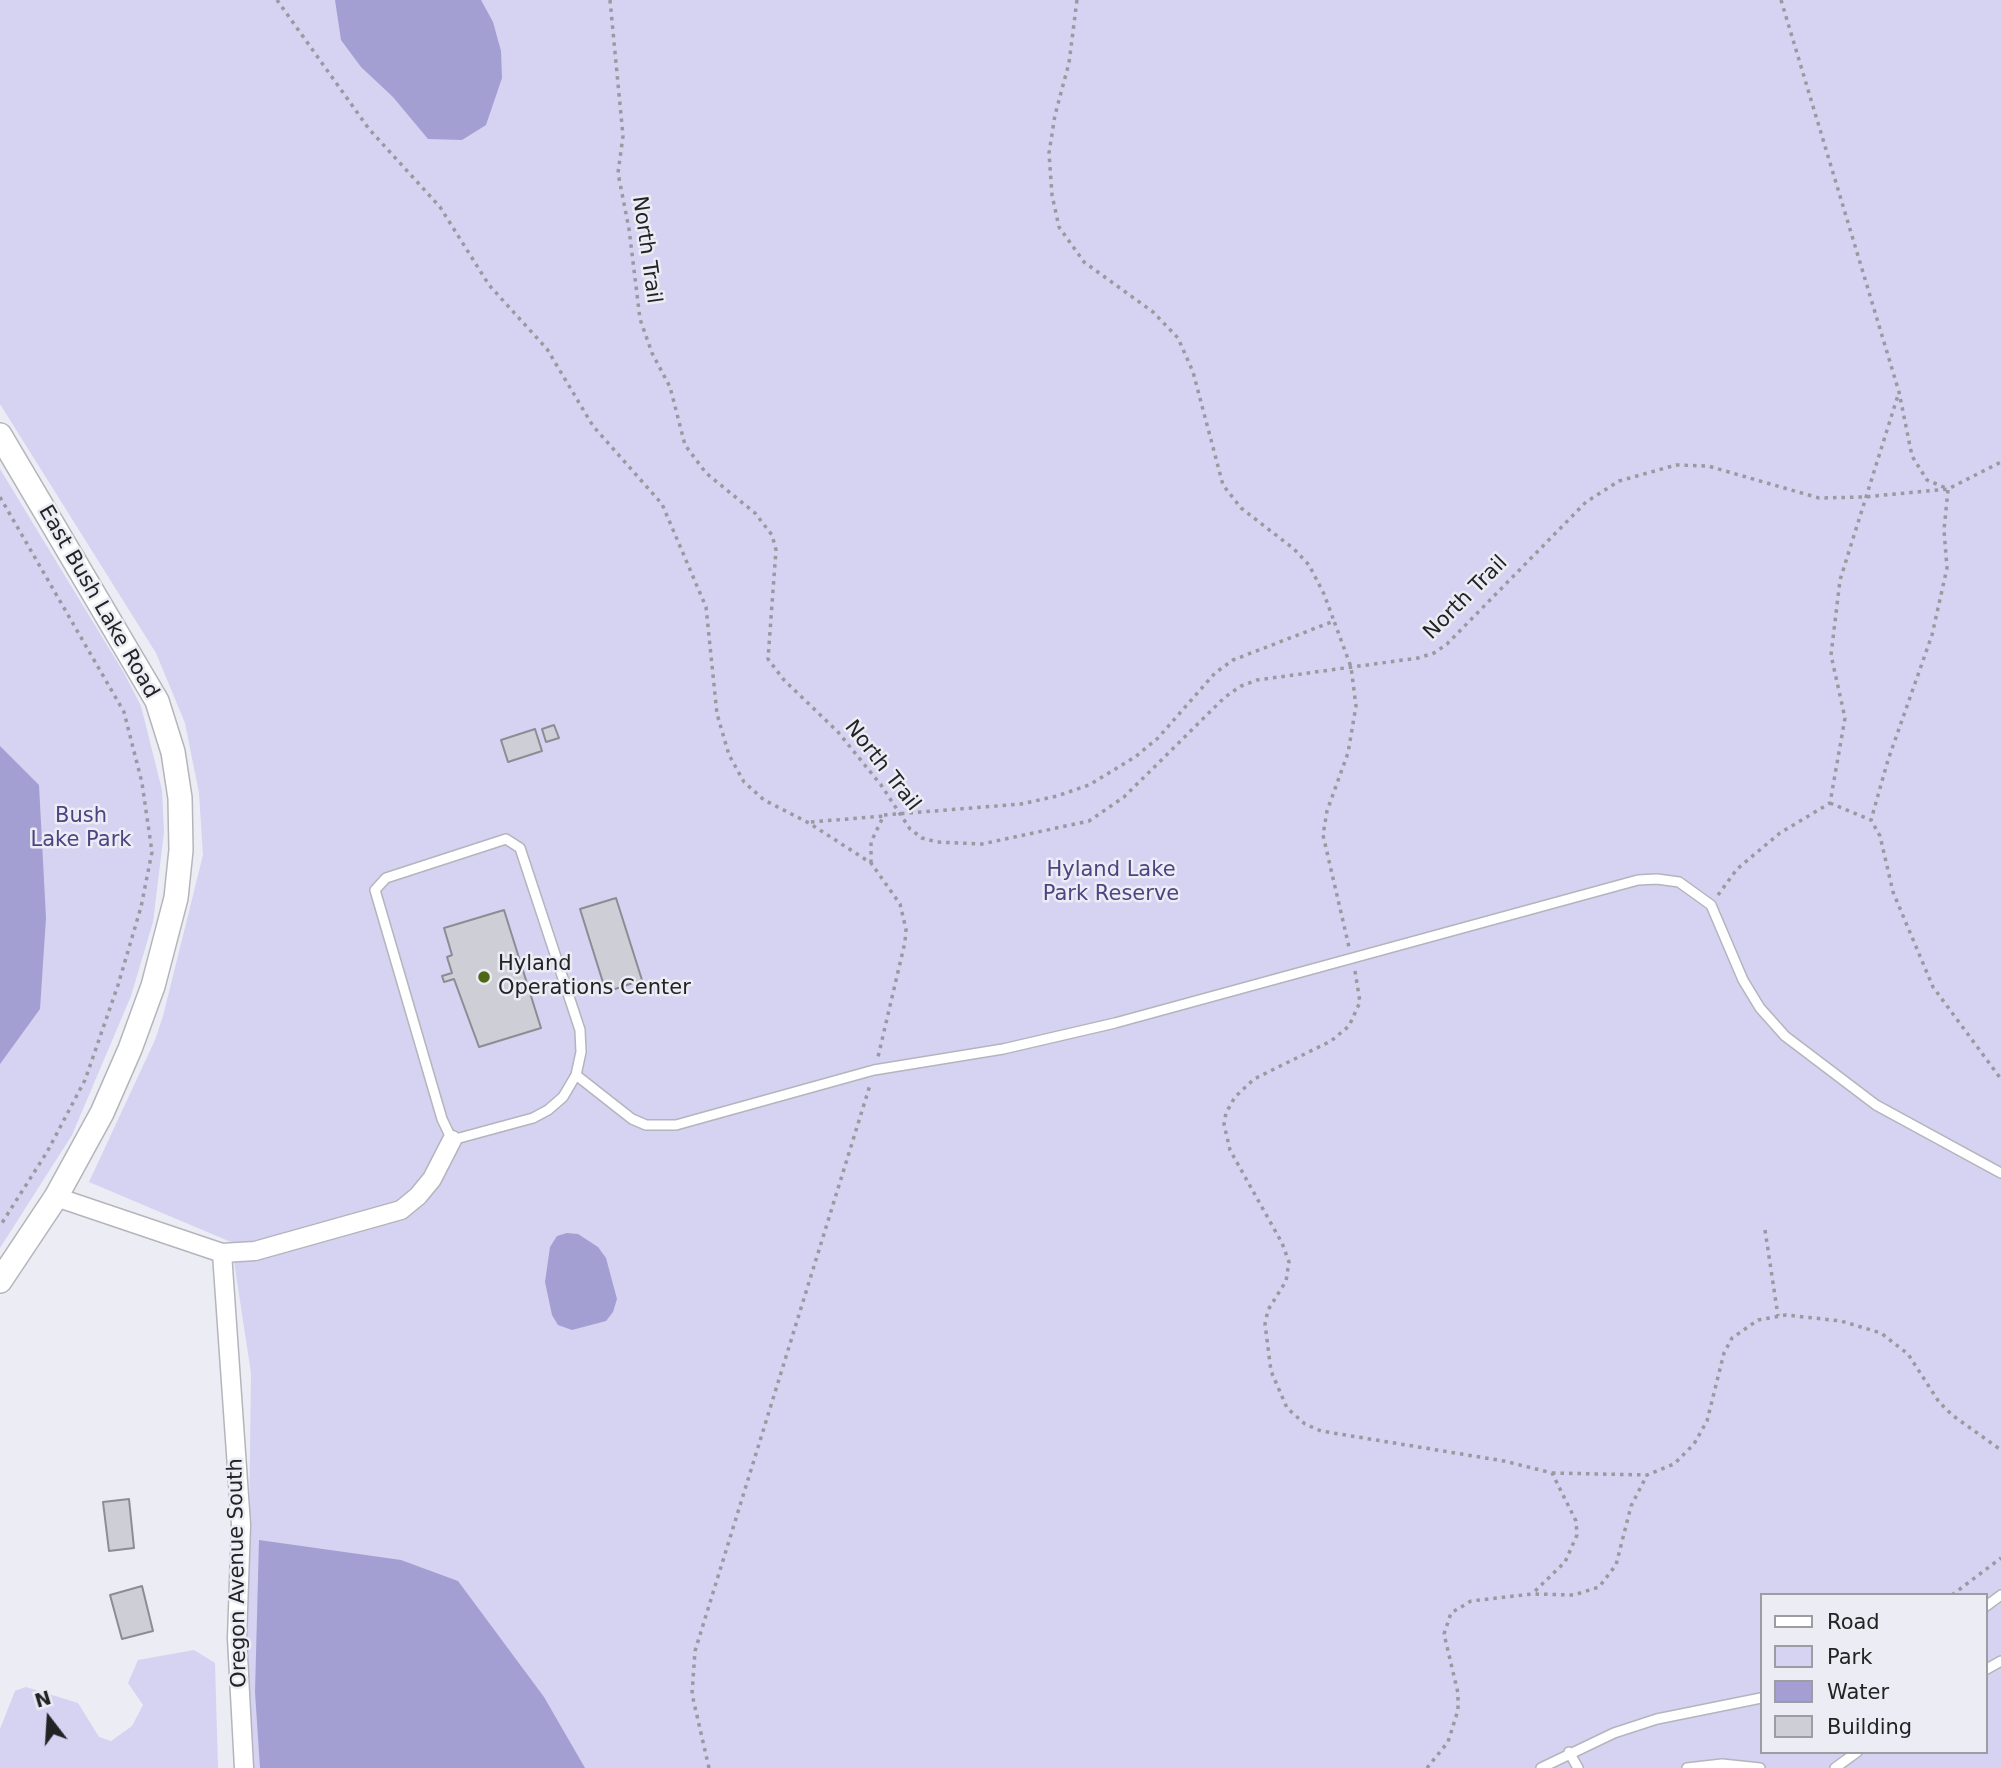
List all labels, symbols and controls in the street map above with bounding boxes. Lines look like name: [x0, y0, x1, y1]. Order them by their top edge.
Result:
street label: North Trail: [626, 195, 666, 305]
street label: East Bush Lake Road: [32, 501, 164, 703]
street label: North Trail: [1419, 551, 1513, 645]
street label: North Trail: [839, 716, 925, 816]
park label: Bush Lake Park: [31, 804, 131, 854]
park label: Hyland Lake Park Reserve: [1043, 858, 1179, 908]
place label: Hyland Operations Center: [498, 952, 691, 1002]
marker: Hyland Operations Center: [476, 969, 492, 985]
street label: Oregon Avenue South: [223, 1458, 253, 1688]
legend: [1759, 1593, 1987, 1754]
text: Road: [1827, 1610, 1880, 1634]
text: Park: [1827, 1645, 1872, 1669]
text: Water: [1827, 1680, 1889, 1704]
north arrow: [14, 1684, 84, 1754]
text: N: [32, 1686, 54, 1712]
text: Building: [1827, 1715, 1912, 1739]

